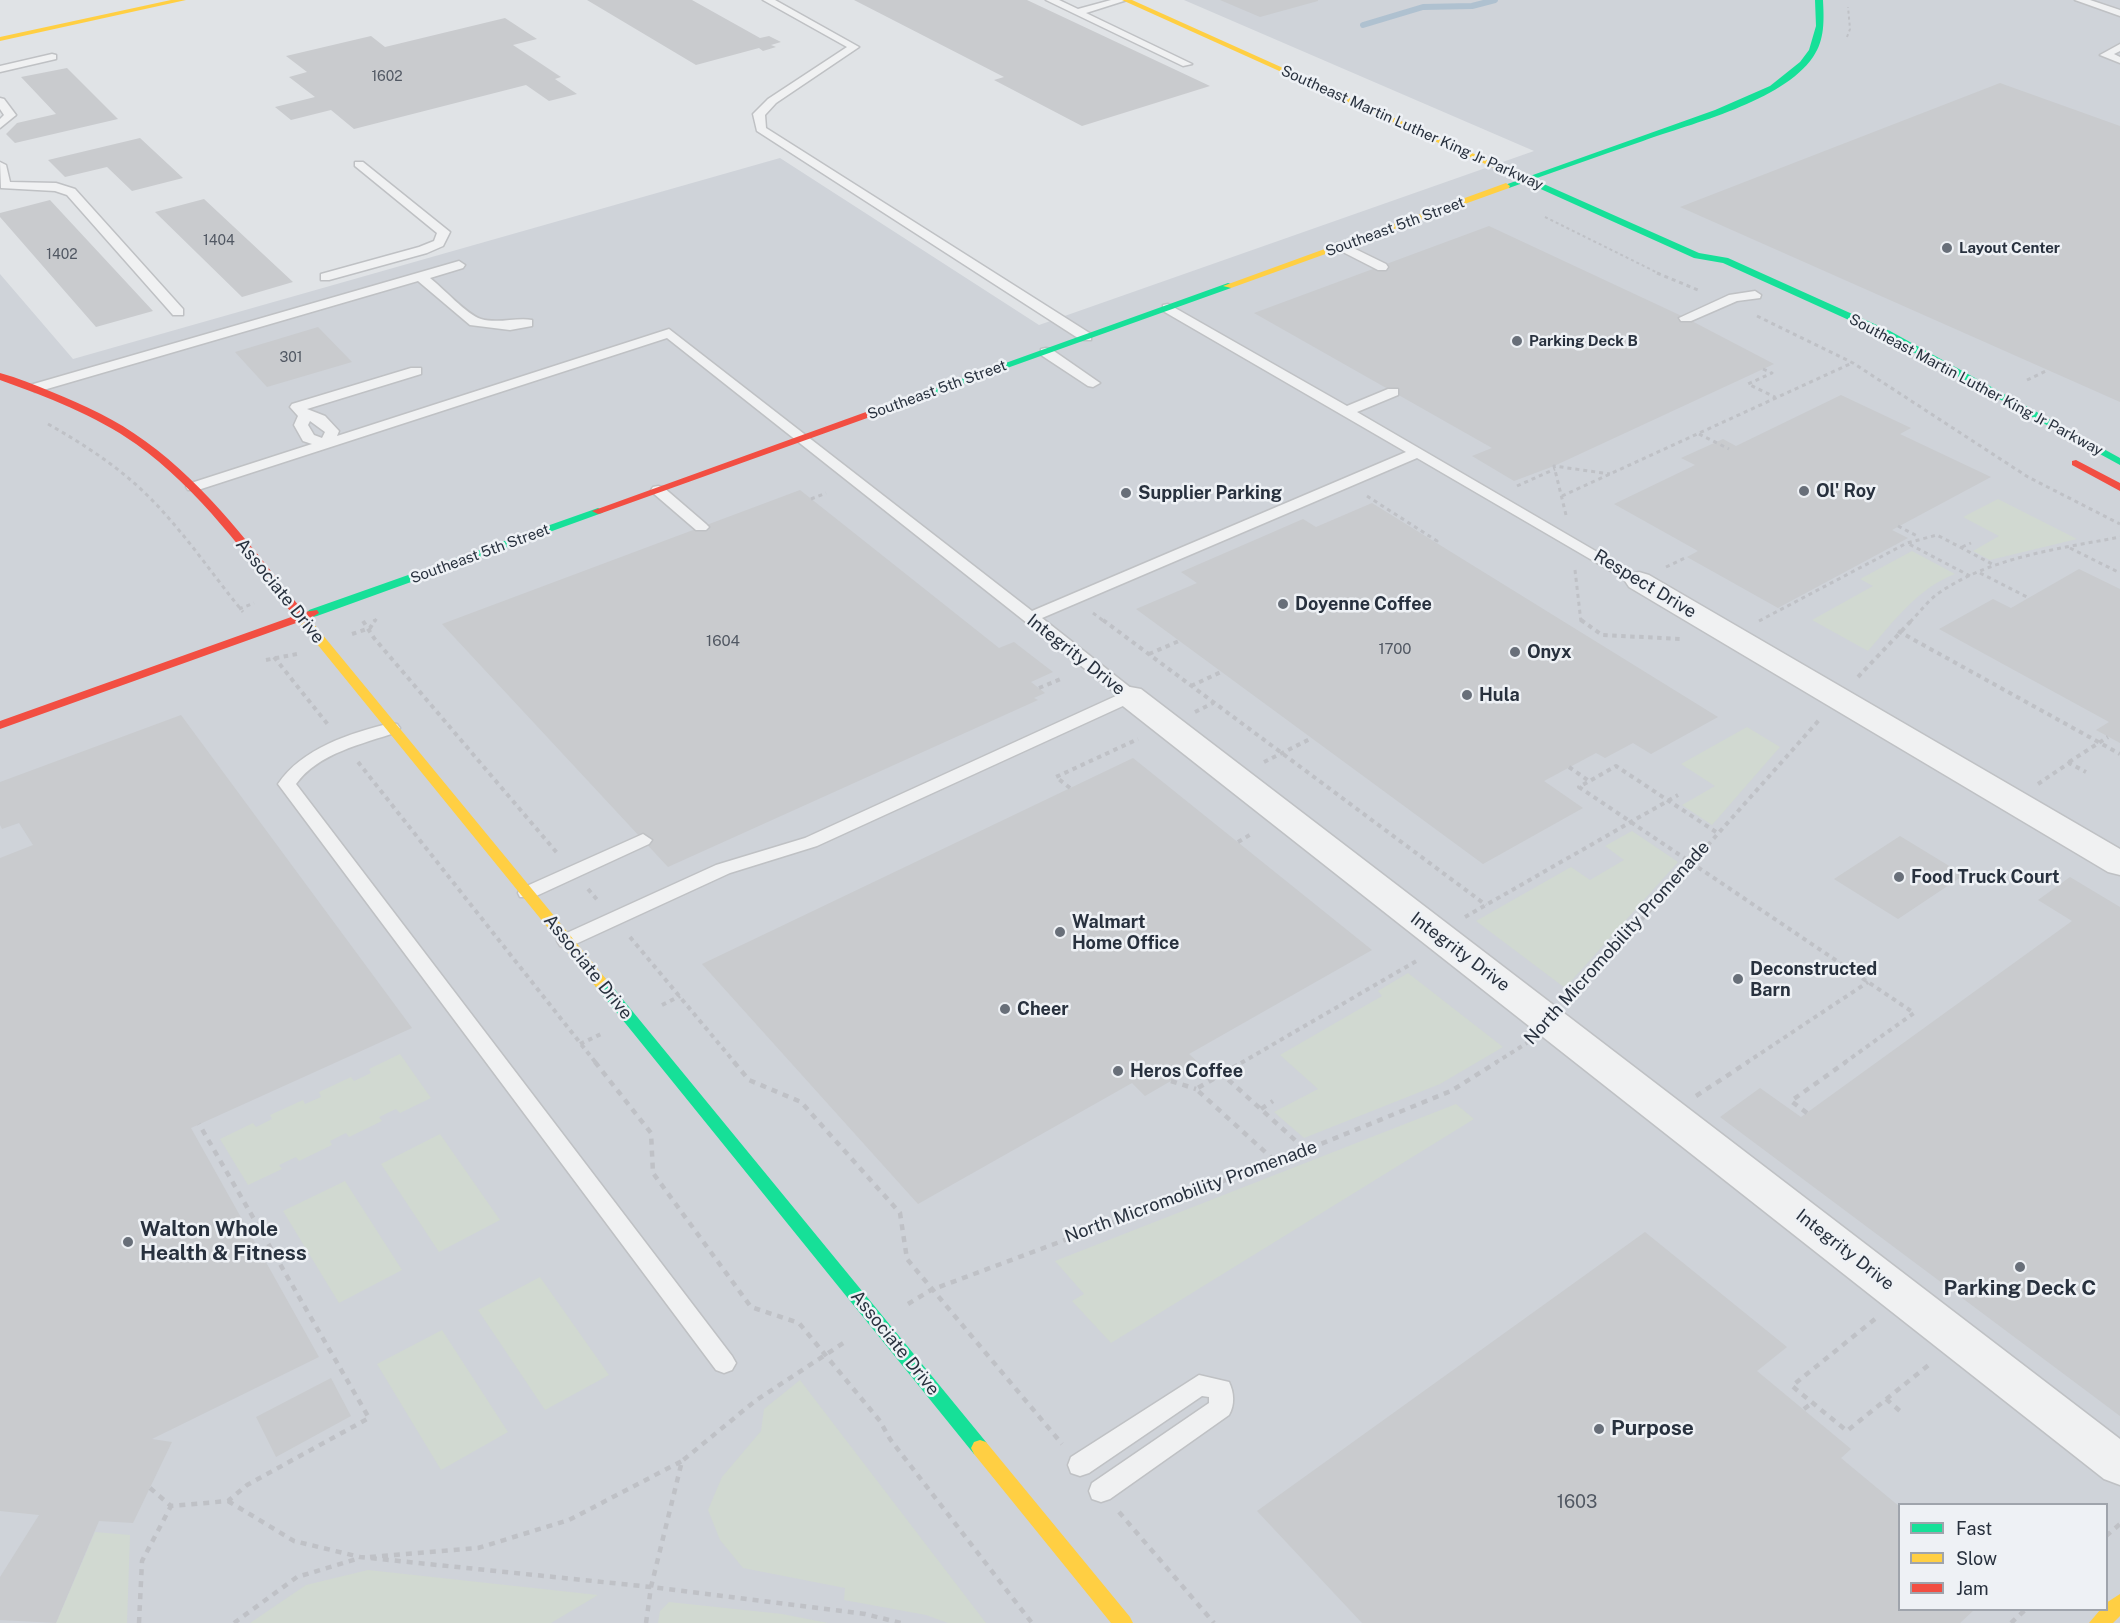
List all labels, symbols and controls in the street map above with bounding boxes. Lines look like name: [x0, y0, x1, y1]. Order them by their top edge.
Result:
street label: Southeast Martin Luther King Jr Parkway: [1278, 62, 1546, 194]
house number: 1602: [371, 69, 403, 85]
street label: Southeast 5th Street: [1323, 193, 1467, 261]
house number: 1404: [203, 233, 235, 249]
place label: Layout Center: [1959, 239, 2060, 257]
marker: Layout Center: [1940, 241, 1954, 255]
house number: 1402: [46, 247, 78, 263]
street label: Southeast Martin Luther King Jr Parkway: [1846, 310, 2106, 460]
place label: Parking Deck B: [1529, 332, 1638, 350]
marker: Parking Deck B: [1510, 334, 1524, 348]
house number: 301: [280, 350, 302, 366]
street label: Southeast 5th Street: [865, 356, 1009, 424]
place label: Ol' Roy: [1816, 480, 1876, 502]
place label: Supplier Parking: [1138, 482, 1282, 504]
marker: Ol' Roy: [1797, 484, 1811, 498]
marker: Supplier Parking: [1119, 486, 1133, 500]
street label: Southeast 5th Street: [408, 520, 552, 588]
street label: Associate Drive: [231, 534, 329, 648]
street label: Respect Drive: [1590, 545, 1700, 623]
place label: Doyenne Coffee: [1295, 593, 1432, 615]
marker: Doyenne Coffee: [1276, 597, 1290, 611]
street label: Integrity Drive: [1023, 610, 1129, 700]
house number: 1604: [706, 632, 740, 650]
house number: 1700: [1378, 640, 1412, 658]
place label: Onyx: [1527, 641, 1572, 663]
marker: Onyx: [1508, 645, 1522, 659]
place label: Hula: [1479, 684, 1520, 706]
marker: Hula: [1460, 688, 1474, 702]
street label: North Micromobility Promenade: [1520, 837, 1714, 1049]
place label: Food Truck Court: [1911, 866, 2059, 888]
marker: Food Truck Court: [1892, 870, 1906, 884]
street label: Integrity Drive: [1406, 908, 1514, 996]
street label: Associate Drive: [539, 910, 637, 1024]
place label: Walmart Home Office: [1072, 911, 1179, 954]
marker: Walmart Home Office: [1053, 925, 1067, 939]
place label: Deconstructed Barn: [1750, 958, 1877, 1000]
marker: Deconstructed Barn: [1731, 972, 1745, 986]
place label: Cheer: [1017, 998, 1069, 1020]
marker: Cheer: [998, 1002, 1012, 1016]
place label: Heros Coffee: [1130, 1060, 1243, 1082]
marker: Heros Coffee: [1111, 1064, 1125, 1078]
street label: North Micromobility Promenade: [1062, 1136, 1320, 1248]
street label: Integrity Drive: [1792, 1205, 1898, 1295]
place label: Walton Whole Health & Fitness: [140, 1217, 307, 1267]
marker: Walton Whole Health & Fitness: [121, 1235, 135, 1249]
marker: Parking Deck C: [2013, 1260, 2027, 1274]
place label: Parking Deck C: [1944, 1276, 2096, 1302]
street label: Associate Drive: [846, 1286, 944, 1400]
place label: Purpose: [1611, 1416, 1694, 1442]
marker: Purpose: [1592, 1422, 1606, 1436]
house number: 1603: [1557, 1491, 1597, 1513]
legend: [1898, 1503, 2108, 1611]
text: Fast: [1956, 1518, 1992, 1539]
text: Slow: [1956, 1548, 1997, 1569]
text: Jam: [1956, 1578, 1989, 1599]

